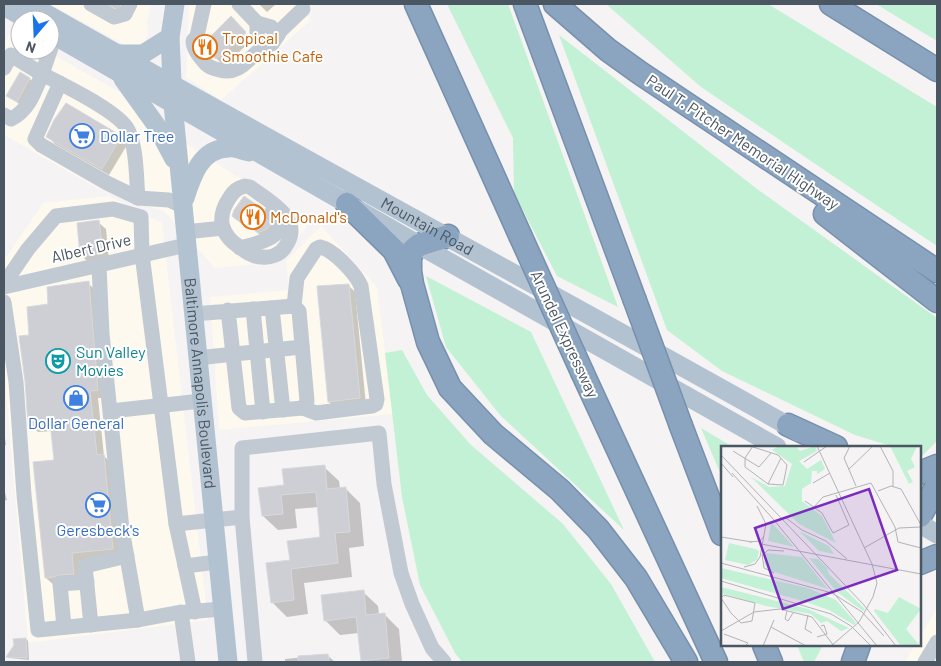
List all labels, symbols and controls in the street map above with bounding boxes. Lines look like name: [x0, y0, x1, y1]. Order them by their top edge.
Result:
north arrow: [10, 10, 60, 60]
place label: Tropical Smoothie Cafe: [222, 28, 323, 65]
restaurant icon: Tropical Smoothie Cafe: [192, 34, 218, 60]
text: N: [23, 38, 38, 57]
street label: Paul T. Pitcher Memorial Highway: [643, 70, 844, 214]
supermarket icon: Dollar Tree: [69, 123, 95, 149]
place label: Dollar Tree: [100, 126, 174, 145]
street label: Mountain Road: [378, 192, 477, 259]
restaurant icon: McDonald's: [240, 204, 266, 230]
place label: McDonald's: [270, 207, 347, 226]
street label: Albert Drive: [49, 229, 133, 266]
street label: Arundel Expressway: [528, 267, 604, 401]
street label: Baltimore Annapolis Boulevard: [181, 277, 221, 490]
place label: Sun Valley Movies: [76, 342, 146, 379]
theatre icon: Sun Valley Movies: [45, 348, 71, 374]
shop icon: Dollar General: [63, 385, 89, 411]
place label: Dollar General: [28, 413, 124, 432]
inset map: [721, 446, 921, 646]
supermarket icon: Geresbeck's: [85, 492, 111, 518]
place label: Geresbeck's: [56, 520, 140, 539]

